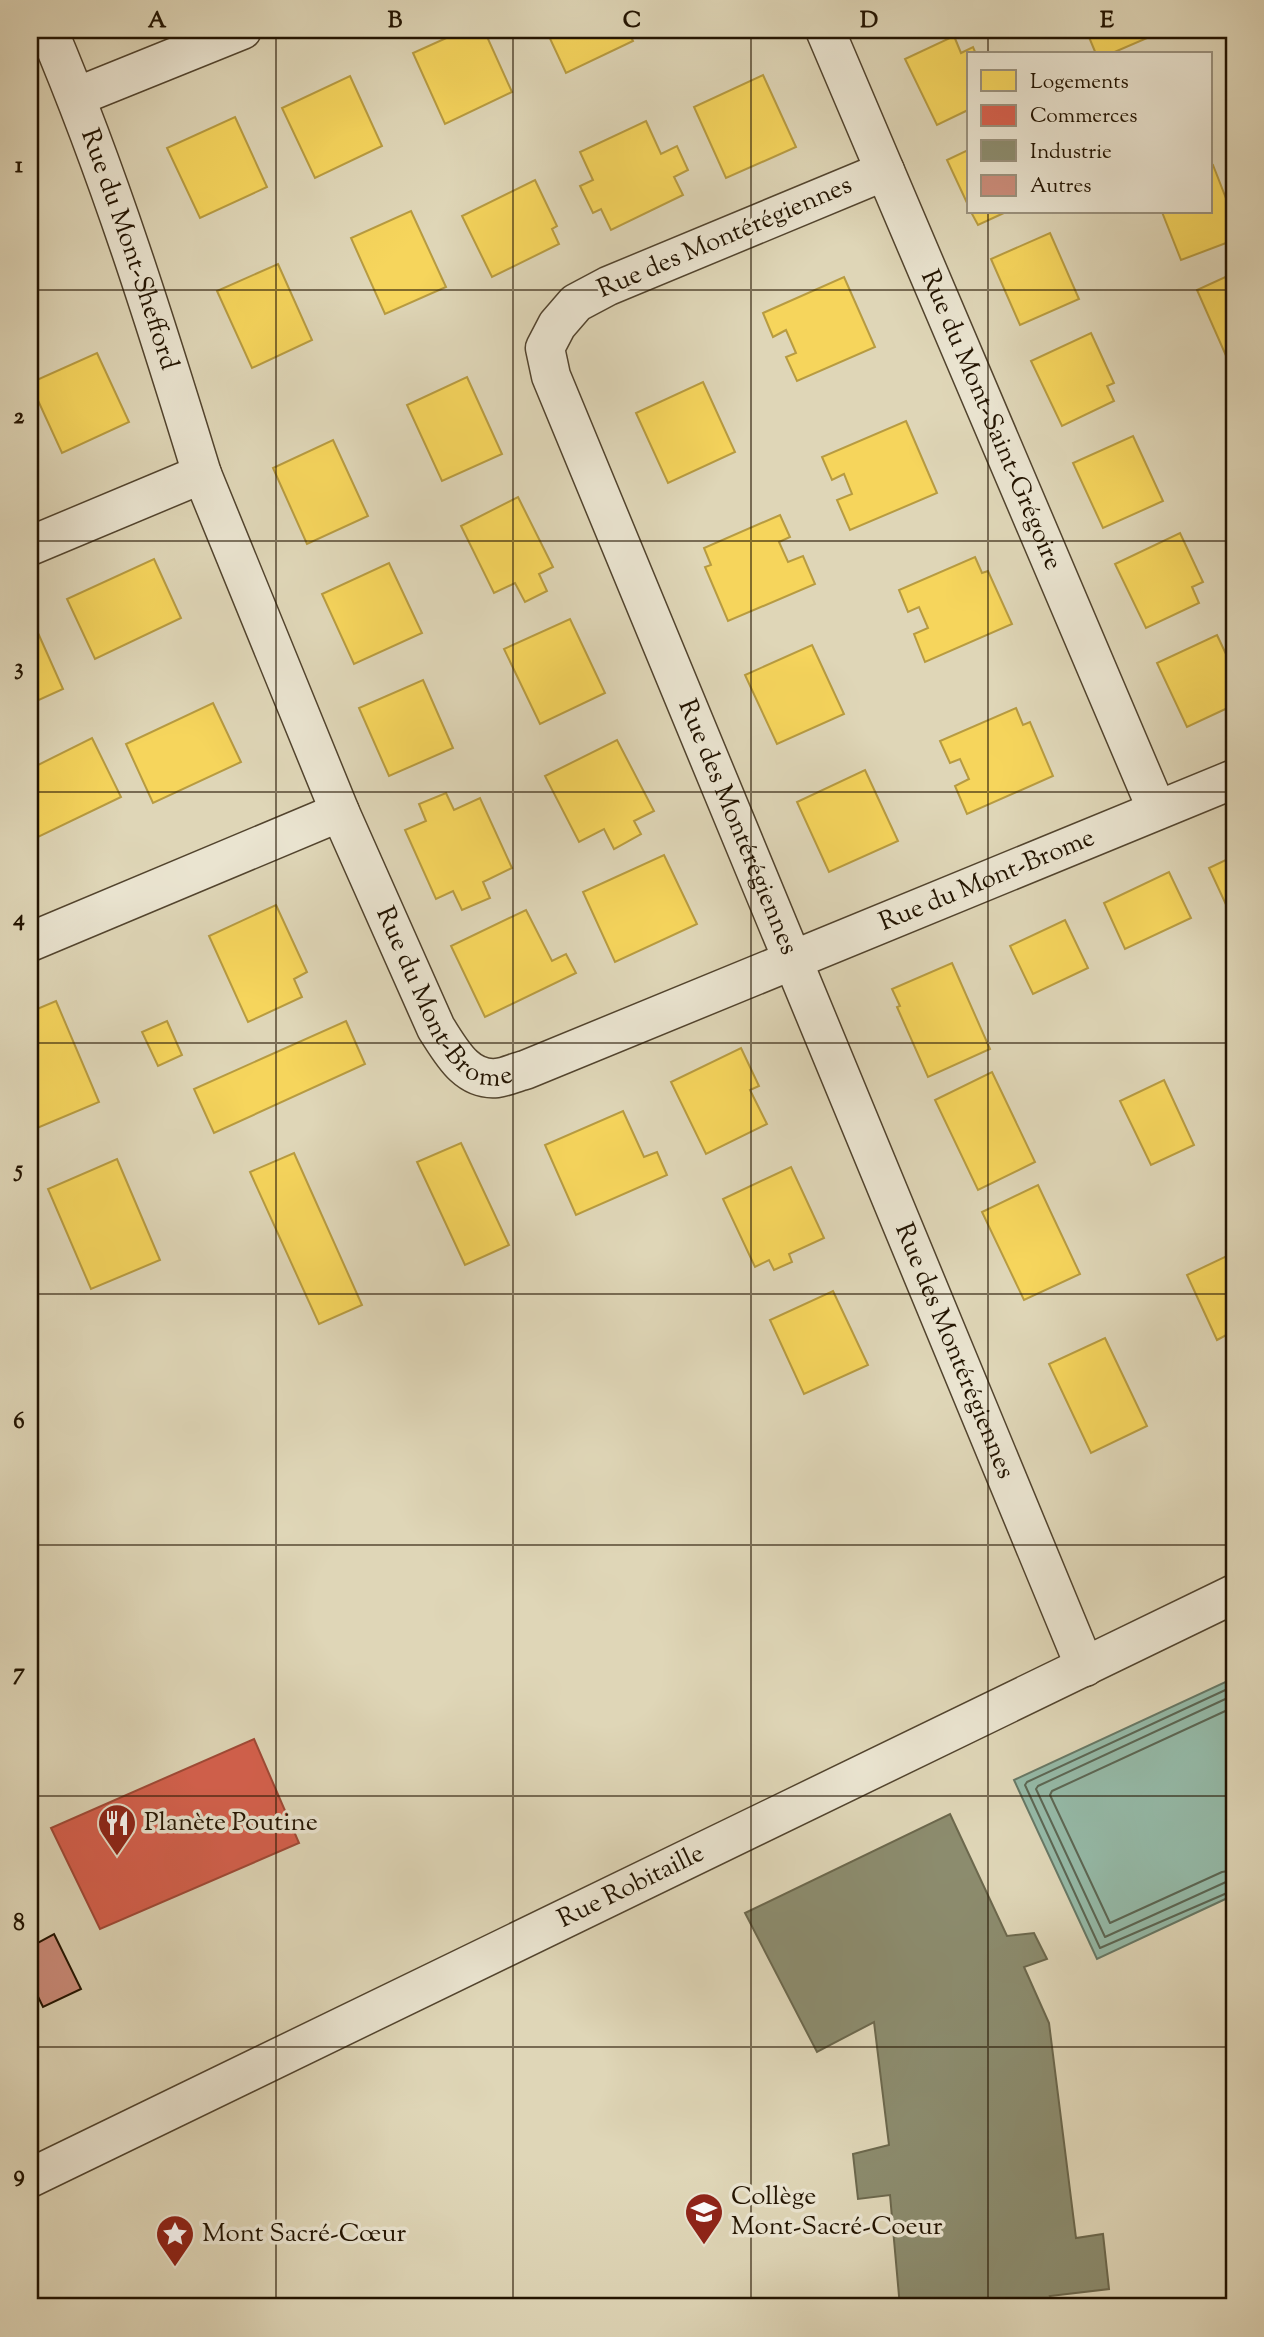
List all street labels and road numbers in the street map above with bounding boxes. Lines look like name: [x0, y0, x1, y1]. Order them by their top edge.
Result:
street label: Rue du Mont-Shefford: [71, 123, 187, 375]
street label: Rue des Montérégiennes: [592, 168, 858, 308]
street label: Rue du Mont-Saint-Grégoire: [911, 264, 1071, 576]
street label: Rue des Montérégiennes: [668, 694, 807, 961]
street label: Rue du Mont-Brome: [874, 820, 1100, 941]
street label: Rue du Mont-Brome: [366, 901, 517, 1097]
street label: Rue des Montérégiennes: [885, 1218, 1024, 1485]
street label: Rue Robitaille: [552, 1835, 710, 1938]

